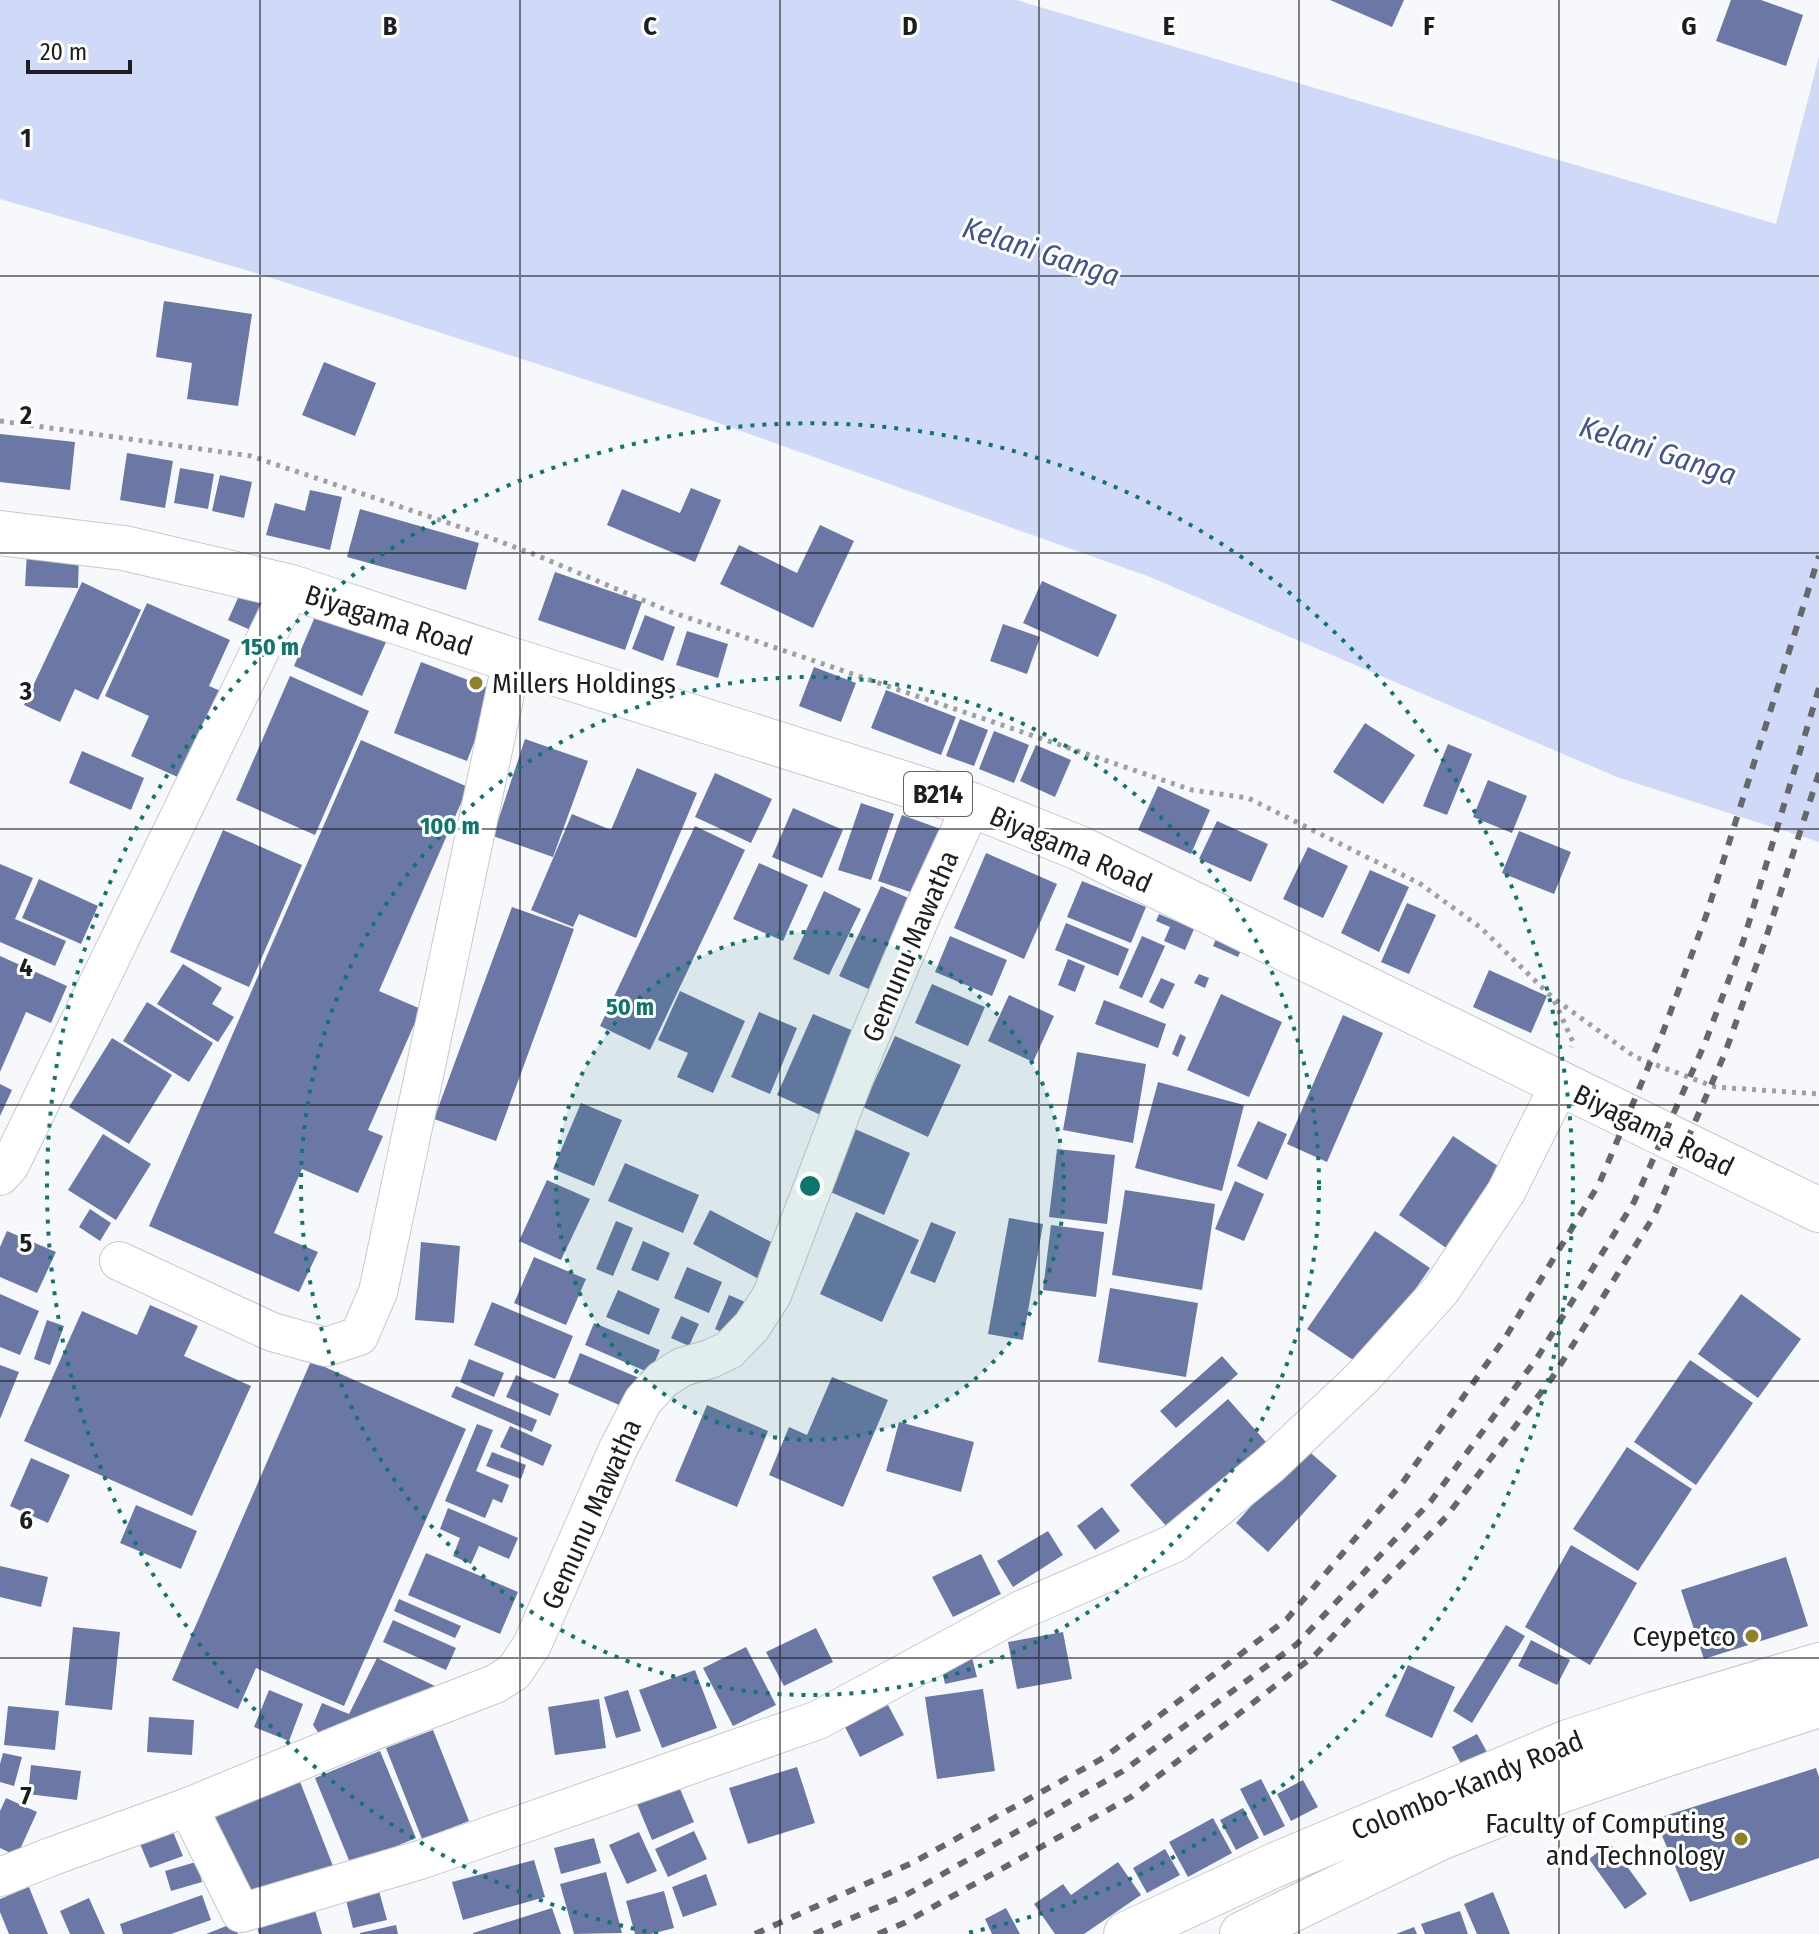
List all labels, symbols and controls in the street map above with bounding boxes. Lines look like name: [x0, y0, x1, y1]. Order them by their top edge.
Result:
text: B: [383, 11, 398, 42]
text: C: [643, 11, 657, 42]
text: D: [902, 11, 918, 42]
text: E: [1163, 11, 1175, 42]
text: F: [1423, 11, 1435, 42]
text: G: [1681, 11, 1697, 42]
scale bar: [28, 24, 130, 74]
text: 20 m: [40, 38, 87, 66]
text: 1: [21, 123, 32, 154]
water label: Kelani Ganga: [958, 210, 1124, 294]
text: 2: [19, 400, 32, 431]
water label: Kelani Ganga: [1575, 409, 1741, 493]
street label: Biyagama Road: [301, 578, 477, 663]
text: 150 m: [241, 633, 299, 661]
place label: Millers Holdings: [492, 667, 676, 700]
marker: Millers Holdings: [467, 674, 485, 692]
text: 3: [19, 676, 32, 707]
road number: B214: [904, 772, 972, 816]
street label: Biyagama Road: [985, 799, 1157, 900]
text: 100 m: [420, 812, 480, 840]
street label: Gemunu Mawatha: [855, 845, 966, 1047]
text: 4: [19, 952, 33, 983]
text: 50 m: [606, 993, 654, 1021]
street label: Biyagama Road: [1568, 1077, 1739, 1183]
centre of rings: [796, 1172, 824, 1200]
text: 5: [20, 1228, 33, 1259]
street label: Gemunu Mawatha: [535, 1414, 648, 1614]
text: 6: [19, 1505, 33, 1536]
place label: Ceypetco: [1632, 1620, 1736, 1653]
marker: Ceypetco: [1743, 1627, 1761, 1645]
street label: Colombo-Kandy Road: [1346, 1724, 1588, 1847]
text: 7: [20, 1781, 32, 1812]
place label: Faculty of Computing and Technology: [1485, 1807, 1726, 1872]
marker: Faculty of Computing and Technology: [1732, 1830, 1750, 1848]

